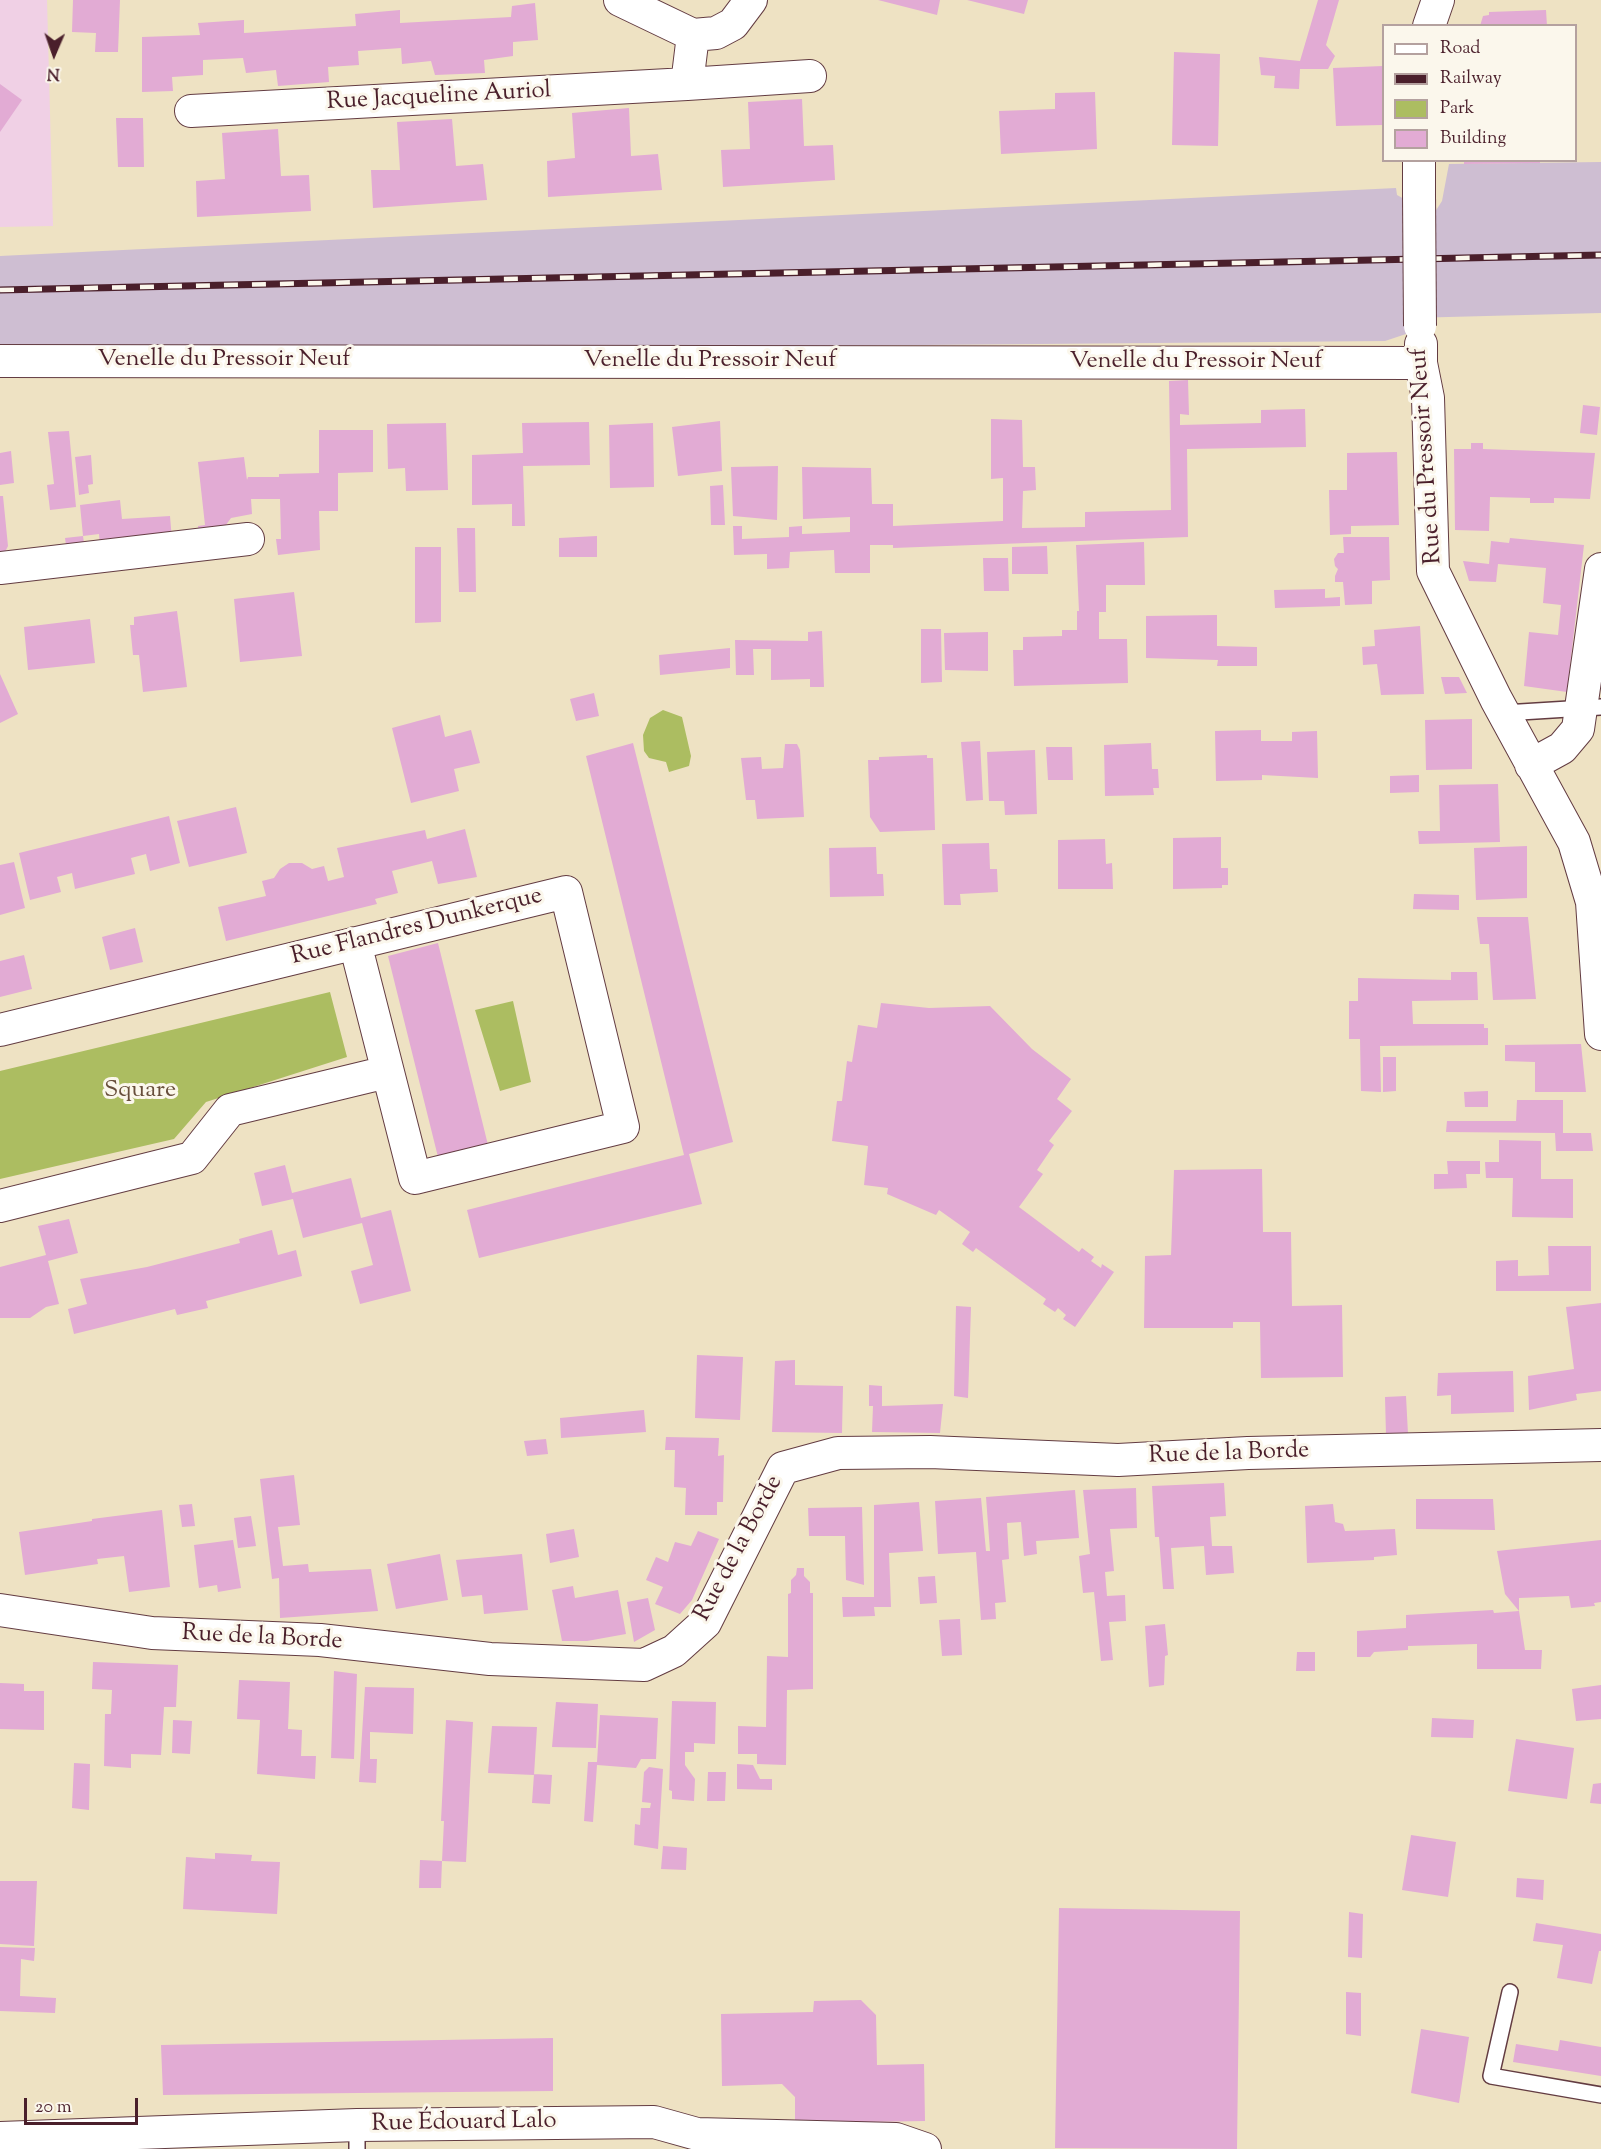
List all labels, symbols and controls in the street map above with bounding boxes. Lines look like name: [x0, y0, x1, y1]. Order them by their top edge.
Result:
north arrow: [24, 24, 84, 84]
legend: [1382, 24, 1577, 162]
text: Road: [1440, 36, 1480, 62]
text: N: [47, 61, 60, 84]
text: Railway: [1440, 66, 1502, 92]
street label: Rue Jacqueline Auriol: [326, 78, 552, 118]
text: Park: [1440, 96, 1474, 122]
text: Building: [1440, 126, 1506, 152]
street label: Venelle du Pressoir Neuf: [97, 347, 351, 375]
street label: Rue du Pressoir Neuf: [1406, 347, 1450, 565]
street label: Venelle du Pressoir Neuf: [583, 348, 837, 376]
street label: Venelle du Pressoir Neuf: [1069, 349, 1323, 377]
street label: Rue Flandres Dunkerque: [288, 883, 546, 973]
park label: Square: [104, 1078, 176, 1106]
street label: Rue de la Borde: [1148, 1438, 1310, 1472]
street label: Rue de la Borde: [690, 1471, 790, 1627]
street label: Rue de la Borde: [181, 1620, 343, 1658]
scale bar: [27, 2086, 141, 2124]
text: 20 m: [35, 2095, 72, 2121]
street label: Rue Édouard Lalo: [371, 2108, 557, 2140]

